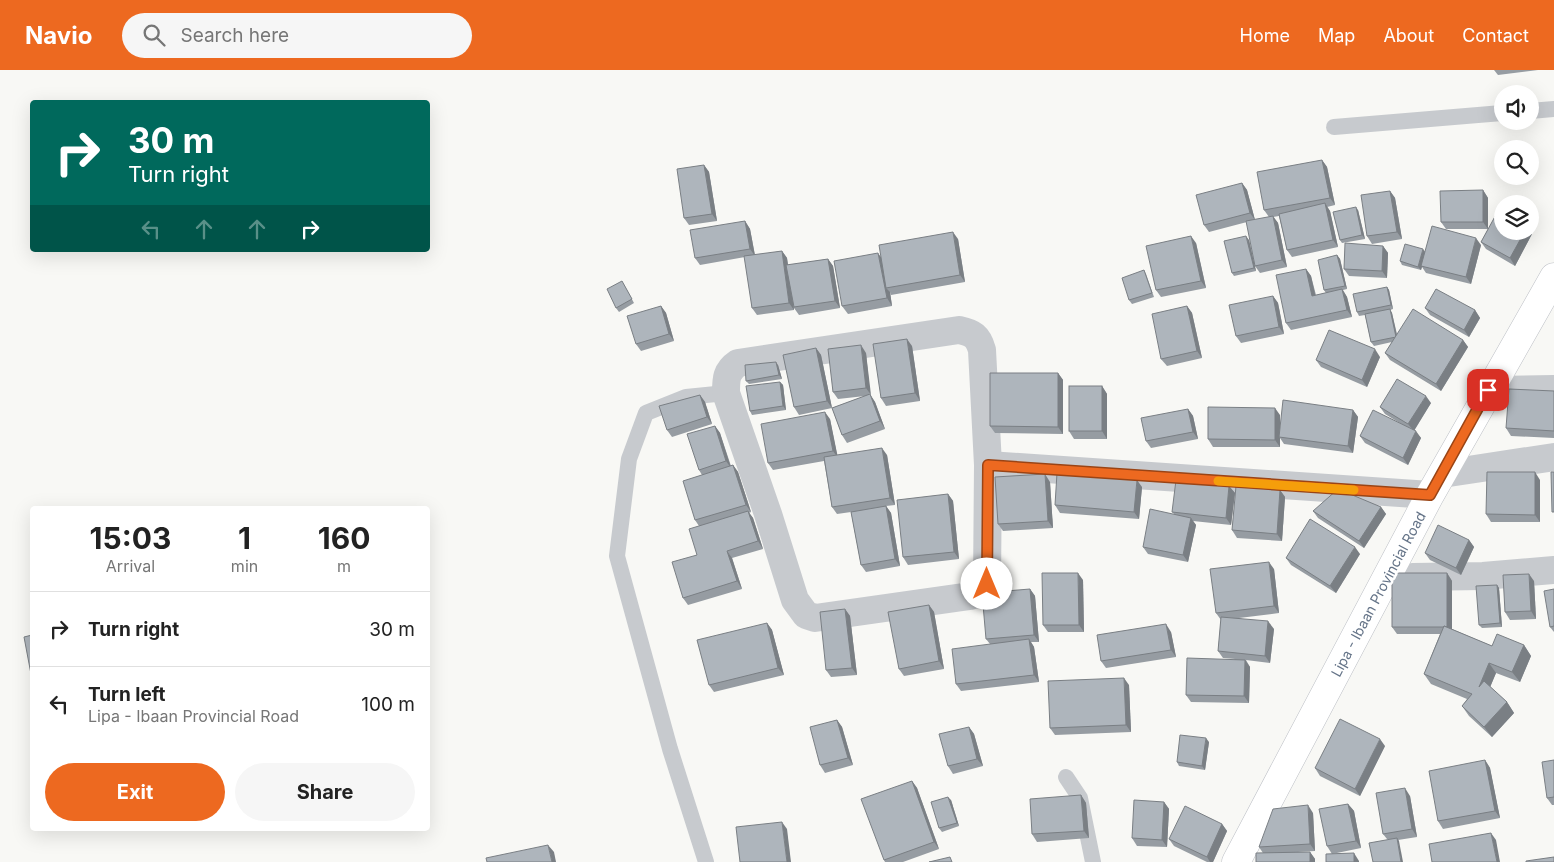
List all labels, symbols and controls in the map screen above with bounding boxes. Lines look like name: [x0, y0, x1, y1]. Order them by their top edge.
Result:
search box: [122, 13, 472, 58]
text: Navio: [25, 21, 92, 50]
icon: search: [140, 21, 168, 49]
text: Search here: [180, 24, 289, 47]
text: Home: [1240, 25, 1290, 46]
text: Map: [1318, 25, 1355, 46]
text: About: [1383, 25, 1434, 46]
text: Contact: [1462, 25, 1529, 46]
map controls: [1494, 85, 1539, 240]
button: sound: [1494, 85, 1539, 130]
text: 30 m: [128, 119, 214, 161]
icon: right: [45, 120, 110, 185]
button: search: [1494, 140, 1539, 185]
text: Turn right: [128, 161, 229, 187]
button: layers: [1494, 195, 1539, 240]
icon: left: [137, 215, 165, 243]
icon: ahead: [190, 215, 218, 243]
icon: ahead: [243, 215, 271, 243]
icon: right: [296, 215, 324, 243]
pin: [1467, 369, 1509, 411]
icon: arrive: [1474, 376, 1502, 404]
street label: Lipa - Ibaan Provincial Road: [1327, 509, 1429, 679]
text: 15:03: [90, 520, 171, 556]
text: 1: [238, 520, 251, 556]
text: 160: [318, 520, 370, 556]
text: Arrival: [106, 556, 155, 576]
text: min: [231, 556, 258, 576]
text: m: [337, 556, 351, 576]
position arrow: [960, 557, 1012, 609]
icon: right: [45, 615, 73, 643]
text: Turn right: [88, 618, 179, 641]
text: 30 m: [369, 618, 415, 641]
text: Turn left: [88, 683, 166, 706]
icon: left: [45, 690, 73, 718]
text: 100 m: [361, 693, 415, 716]
text: Lipa - Ibaan Provincial Road: [88, 706, 299, 726]
button: Exit: [45, 763, 225, 821]
button: Share: [235, 763, 415, 821]

